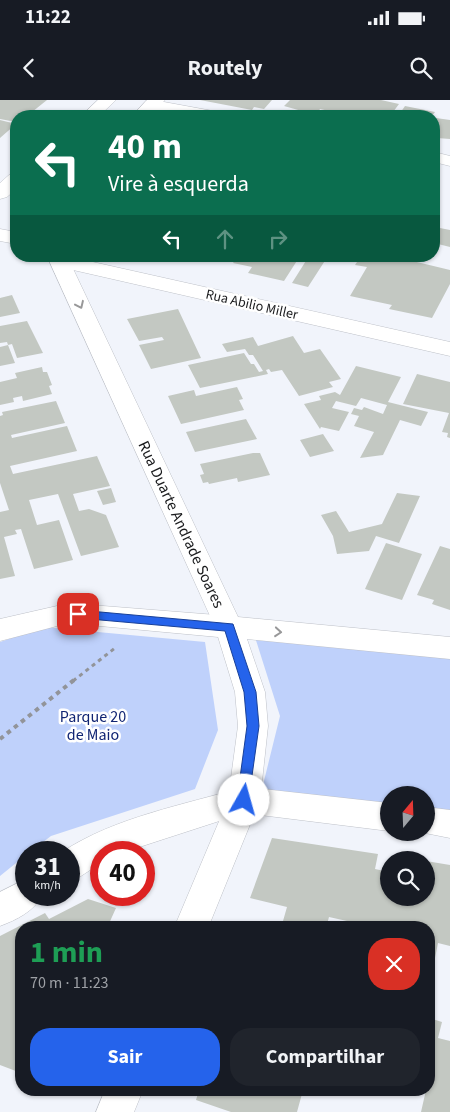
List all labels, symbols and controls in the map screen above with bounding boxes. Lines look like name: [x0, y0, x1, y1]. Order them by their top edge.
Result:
text: 11:22: [25, 4, 71, 31]
text: Routely: [187, 52, 263, 84]
icon: back: [15, 54, 43, 82]
icon: search: [407, 54, 435, 82]
text: 40 m: [108, 122, 182, 172]
icon: left: [25, 130, 90, 195]
text: Vire à esquerda: [108, 168, 249, 200]
icon: left: [158, 225, 186, 253]
icon: ahead: [211, 225, 239, 253]
icon: right: [264, 225, 292, 253]
street label: Rua Abilio Miller: [204, 285, 300, 325]
one-way arrow: [74, 300, 85, 309]
street label: Rua Duarte Andrade Soares: [133, 437, 230, 612]
pin: [57, 593, 99, 635]
icon: arrive: [64, 600, 92, 628]
one-way arrow: [274, 626, 282, 637]
park label: Parque 20 de Maio: [60, 706, 126, 746]
position arrow: [217, 773, 269, 825]
north arrow: [380, 786, 435, 841]
map controls: [380, 786, 435, 906]
speed limit sign: 40: [90, 841, 155, 906]
text: 31: [34, 849, 61, 885]
button: search: [380, 851, 435, 906]
text: km/h: [34, 877, 61, 894]
text: 1 min: [30, 931, 103, 974]
button: close: [368, 938, 420, 990]
text: 70 m · 11:23: [30, 972, 109, 994]
button: Sair: [30, 1028, 220, 1086]
button: Compartilhar: [230, 1028, 420, 1086]

